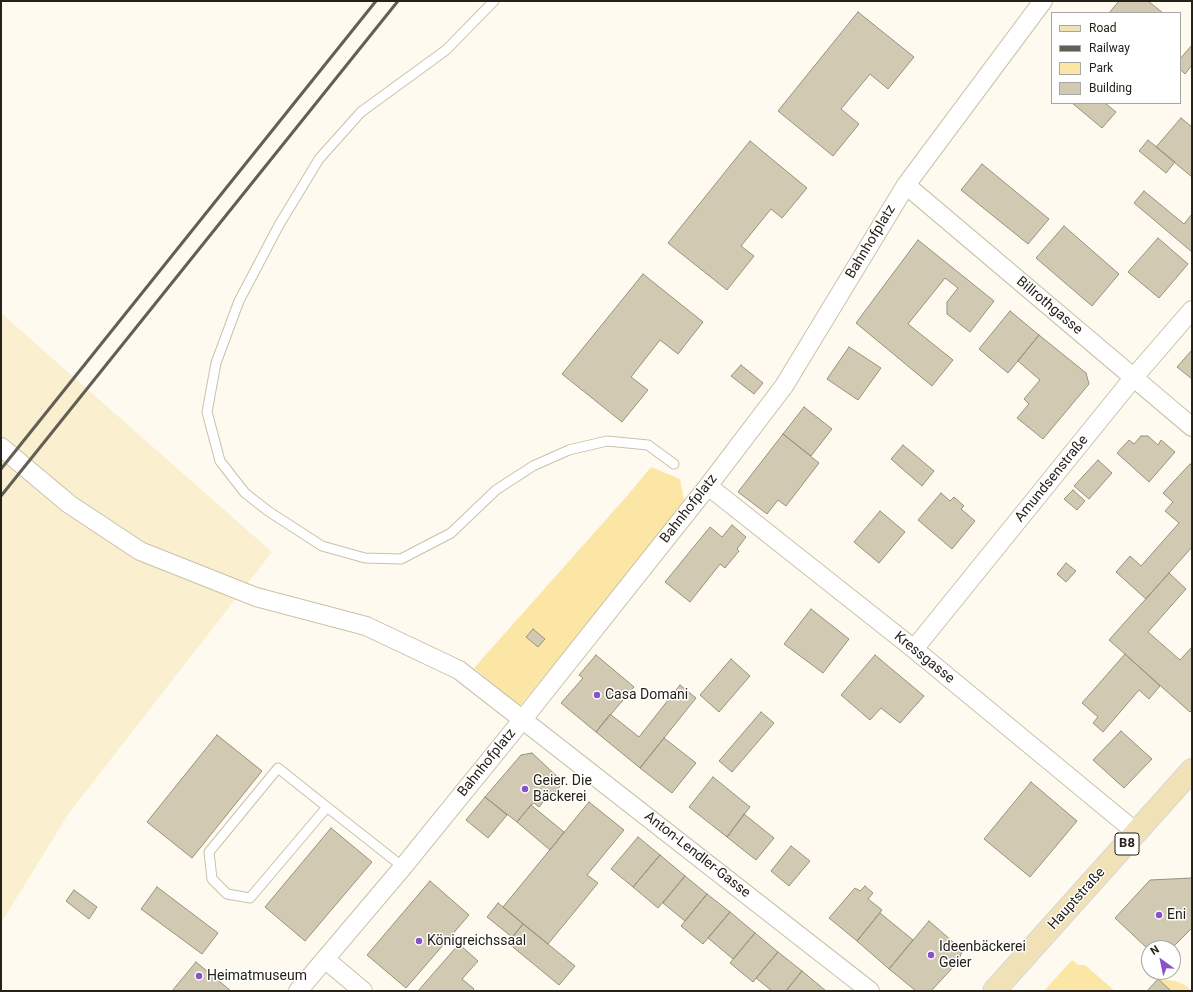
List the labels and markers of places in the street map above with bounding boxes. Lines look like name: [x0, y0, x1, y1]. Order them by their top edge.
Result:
place label: Casa Domani: [605, 687, 688, 703]
marker: Casa Domani: [592, 690, 602, 700]
place label: Geier. Die Bäckerei: [533, 773, 592, 806]
marker: Geier. Die Bäckerei: [520, 784, 530, 794]
place label: Eni: [1167, 907, 1186, 923]
marker: Eni: [1154, 910, 1164, 920]
place label: Königreichssaal: [427, 933, 526, 949]
marker: Königreichssaal: [414, 936, 424, 946]
place label: Ideenbäckerei Geier: [939, 939, 1026, 972]
marker: Ideenbäckerei Geier: [926, 950, 936, 960]
place label: Heimatmuseum: [207, 968, 307, 984]
marker: Heimatmuseum: [194, 971, 204, 981]

